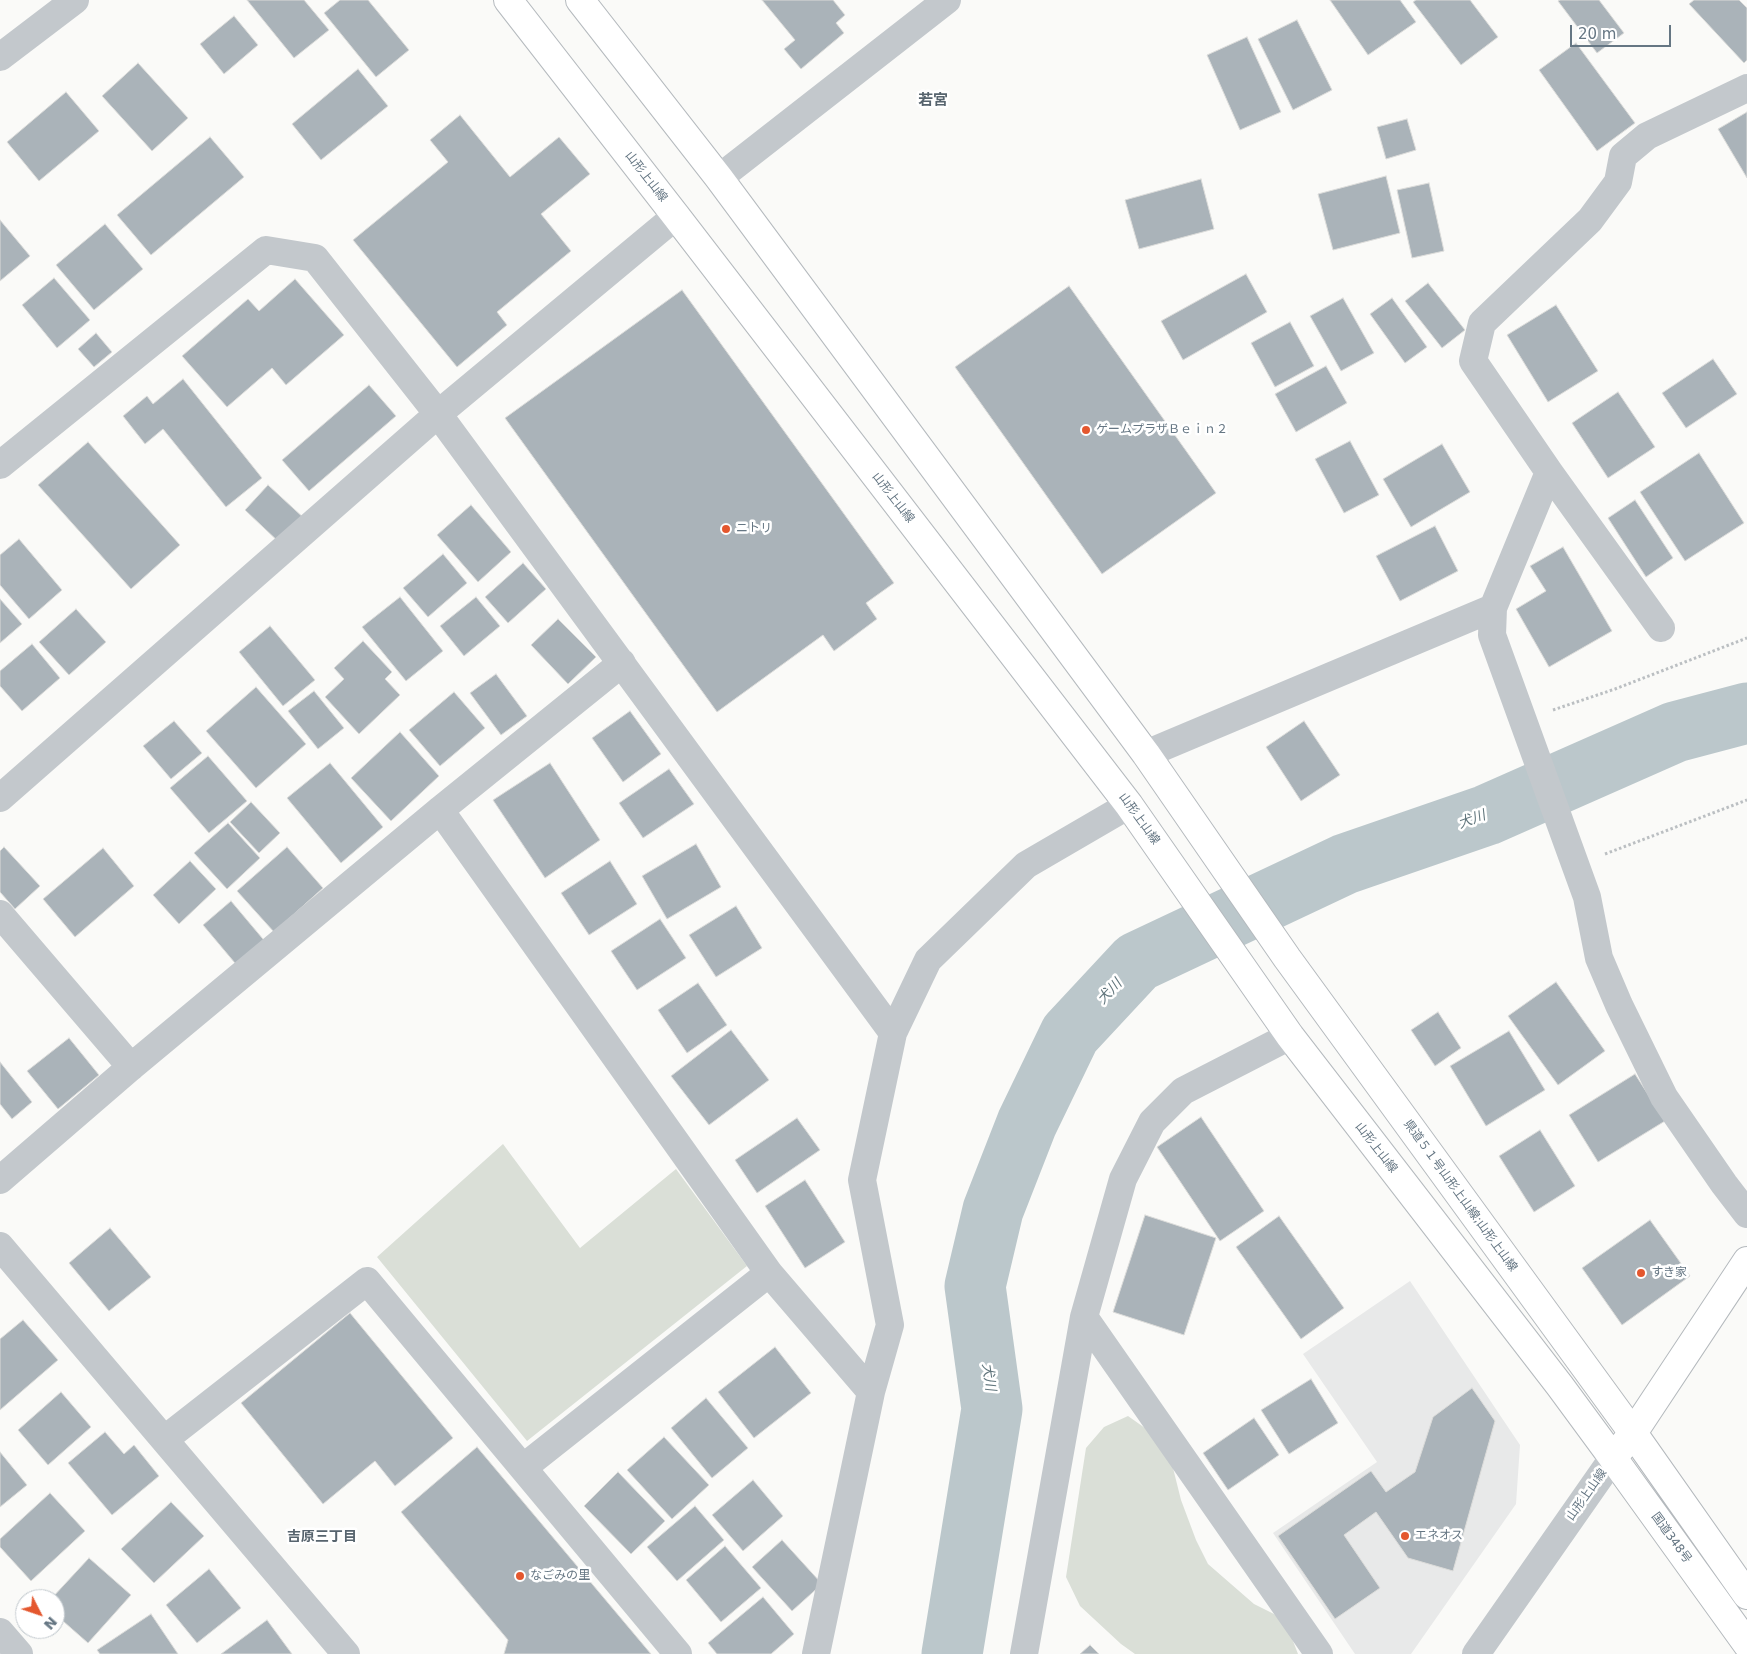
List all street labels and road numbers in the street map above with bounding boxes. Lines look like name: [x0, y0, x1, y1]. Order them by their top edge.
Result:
street label: 山形上山線: [622, 149, 670, 205]
street label: 山形上山線: [869, 470, 917, 526]
street label: 山形上山線: [1116, 790, 1162, 848]
street label: 県道５１号山形上山線;山形上山線: [1400, 1117, 1520, 1275]
street label: 山形上山線: [1352, 1120, 1400, 1176]
street label: 山形上山線: [1564, 1466, 1610, 1524]
street label: 国道348号: [1648, 1510, 1694, 1566]

